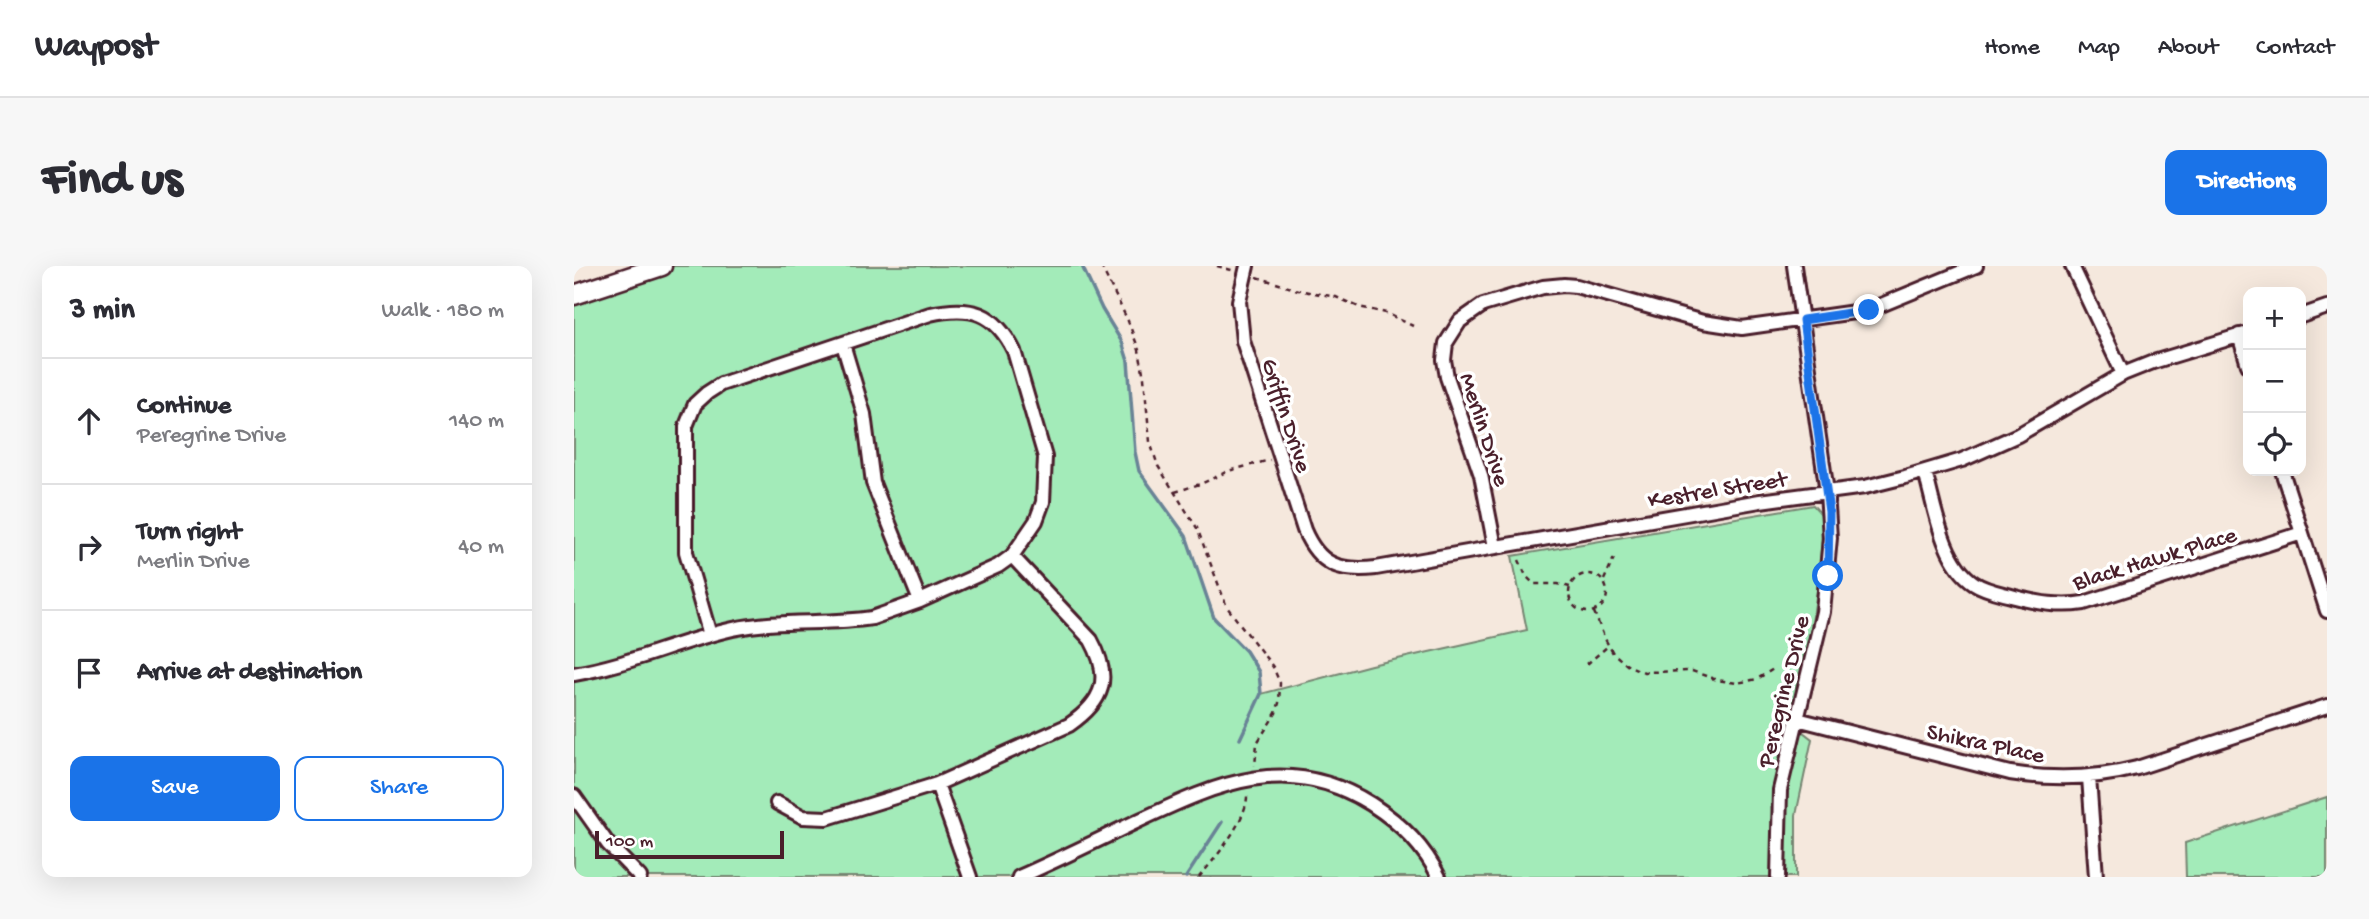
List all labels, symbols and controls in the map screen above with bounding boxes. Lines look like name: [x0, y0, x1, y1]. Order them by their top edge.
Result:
text: Waypost: [35, 29, 157, 67]
text: Home: [1984, 34, 2040, 63]
text: Map: [2078, 34, 2120, 63]
text: About: [2158, 34, 2218, 63]
text: Contact: [2256, 34, 2334, 63]
button: Directions: [2165, 150, 2327, 215]
text: Find us: [42, 153, 182, 211]
map controls: [2243, 287, 2306, 476]
button: +: [2243, 287, 2306, 350]
text: 3 min: [70, 294, 135, 329]
route end: [1853, 294, 1884, 325]
text: Walk · 180 m: [382, 298, 504, 325]
button: −: [2243, 350, 2306, 413]
street label: Griffin Drive: [1253, 355, 1317, 477]
street label: Merlin Drive: [1451, 370, 1515, 491]
text: Continue: [137, 392, 231, 423]
icon: ahead: [70, 402, 108, 440]
text: 140 m: [449, 408, 504, 435]
button: locate: [2243, 413, 2306, 476]
text: Peregrine Drive: [137, 423, 286, 450]
street label: Kestrel Street: [1646, 466, 1791, 517]
text: Turn right: [137, 518, 241, 549]
street label: Black Hawk Place: [2069, 521, 2241, 599]
icon: right: [70, 528, 108, 566]
text: 40 m: [458, 534, 504, 561]
text: Merlin Drive: [137, 549, 250, 576]
route start: [1812, 560, 1843, 591]
street label: Peregrine Drive: [1752, 612, 1818, 772]
icon: arrive: [70, 654, 108, 692]
text: Arrive at destination: [137, 658, 362, 689]
street label: Shikra Place: [1924, 719, 2047, 772]
button: Save: [70, 756, 280, 821]
button: Share: [294, 756, 504, 821]
scale bar: [595, 828, 784, 860]
text: 100 m: [606, 831, 653, 854]

